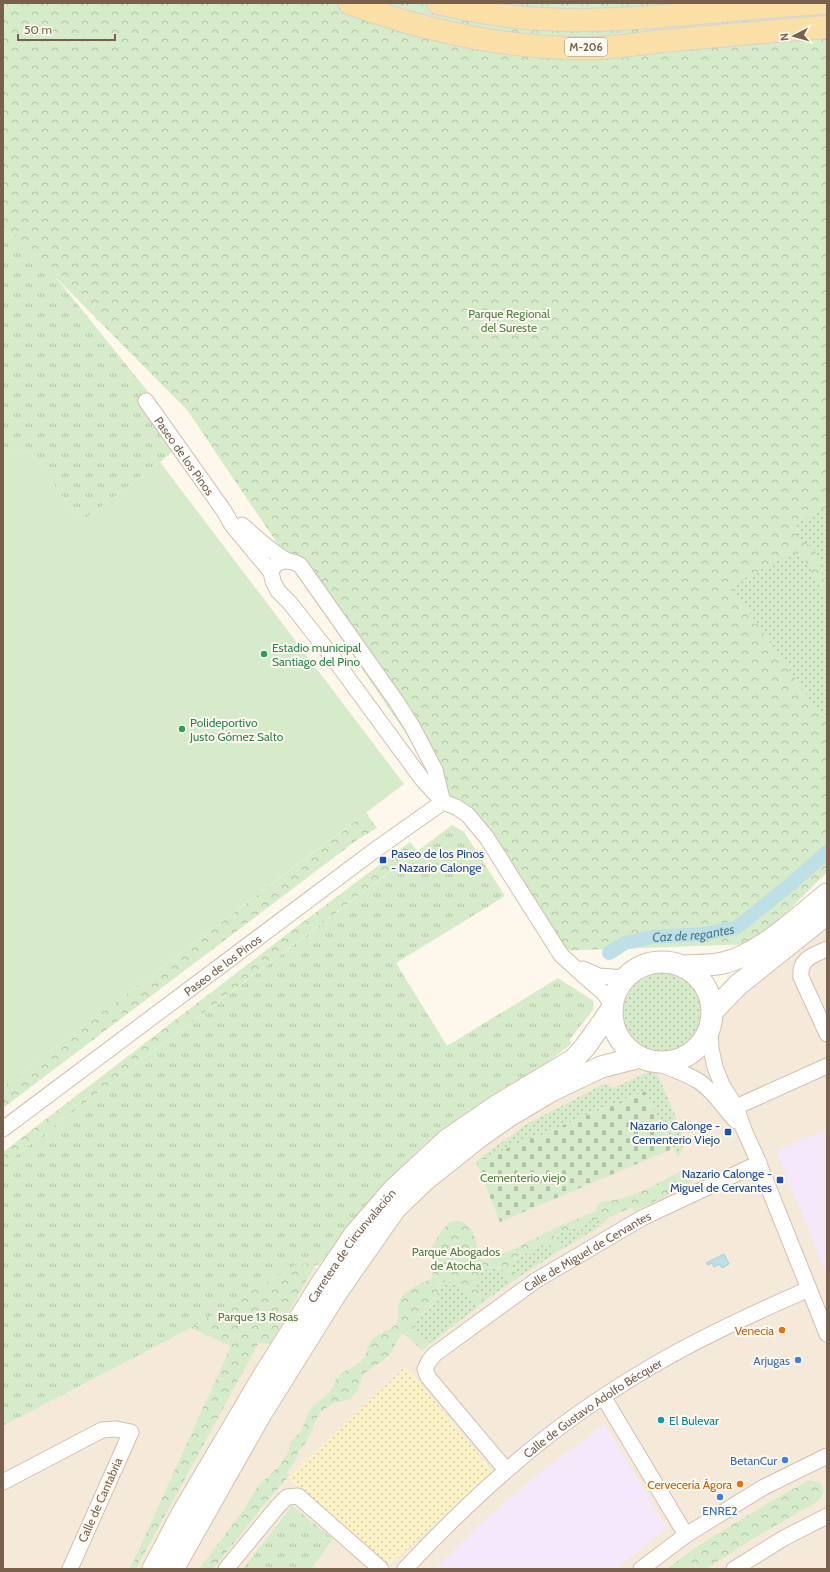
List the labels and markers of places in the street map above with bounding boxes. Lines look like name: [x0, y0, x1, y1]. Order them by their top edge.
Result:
place label: Estadio municipal Santiago del Pino: [272, 640, 361, 669]
marker: Estadio municipal Santiago del Pino: [259, 649, 269, 659]
place label: Polideportivo Justo Gómez Salto: [189, 715, 284, 744]
marker: Polideportivo Justo Gómez Salto: [177, 724, 187, 734]
place label: Paseo de los Pinos - Nazario Calonge: [391, 846, 484, 875]
marker: Paseo de los Pinos - Nazario Calonge: [378, 855, 388, 865]
place label: Nazario Calonge - Cementerio Viejo: [630, 1118, 720, 1147]
marker: Nazario Calonge - Cementerio Viejo: [723, 1127, 733, 1137]
place label: Nazario Calonge - Miguel de Cervantes: [670, 1166, 772, 1195]
marker: Nazario Calonge - Miguel de Cervantes: [775, 1175, 785, 1185]
place label: Venecia: [735, 1323, 774, 1338]
marker: Venecia: [777, 1325, 787, 1335]
place label: Arjugas: [753, 1353, 790, 1368]
marker: Arjugas: [793, 1355, 803, 1365]
place label: El Bulevar: [669, 1413, 719, 1428]
marker: El Bulevar: [656, 1415, 666, 1425]
place label: BetanCur: [730, 1453, 777, 1468]
marker: BetanCur: [780, 1455, 790, 1465]
place label: Cervecería Ágora: [647, 1477, 732, 1492]
marker: Cervecería Ágora: [735, 1479, 745, 1489]
marker: ENRE2: [715, 1492, 725, 1502]
place label: ENRE2: [702, 1503, 738, 1518]

